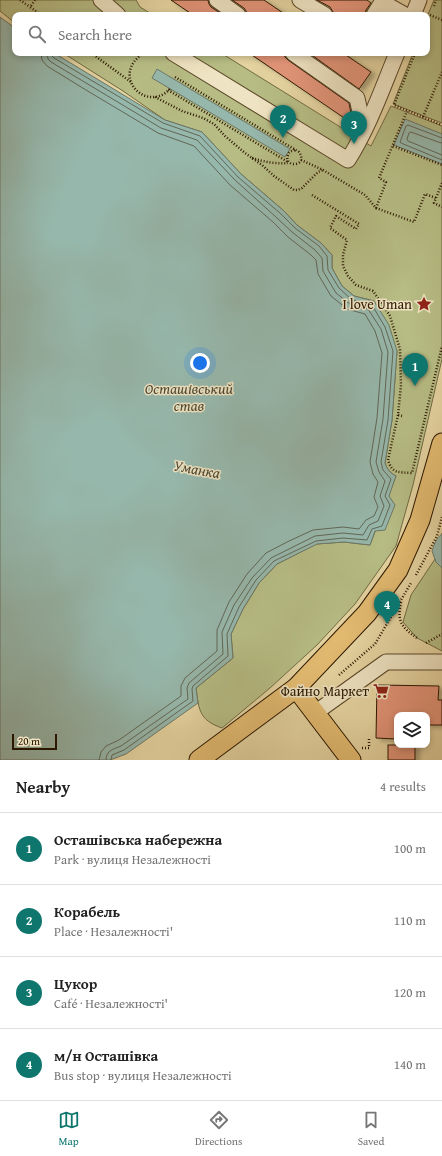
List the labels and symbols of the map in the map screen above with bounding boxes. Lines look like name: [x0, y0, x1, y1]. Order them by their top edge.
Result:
pin: 2: [270, 105, 296, 138]
pin: 3: [341, 111, 367, 144]
place label: I love Uman: [342, 294, 412, 314]
place icon: I love Uman: [415, 295, 433, 313]
your location: [190, 353, 210, 373]
pin: 1: [402, 353, 428, 386]
water label: Осташівський став: [145, 378, 234, 416]
water label: Уманка: [172, 455, 222, 483]
pin: 4: [374, 591, 400, 624]
place label: Файно Маркет: [281, 681, 369, 701]
supermarket icon: Файно Маркет: [372, 682, 390, 700]
scale bar: [12, 732, 57, 751]

